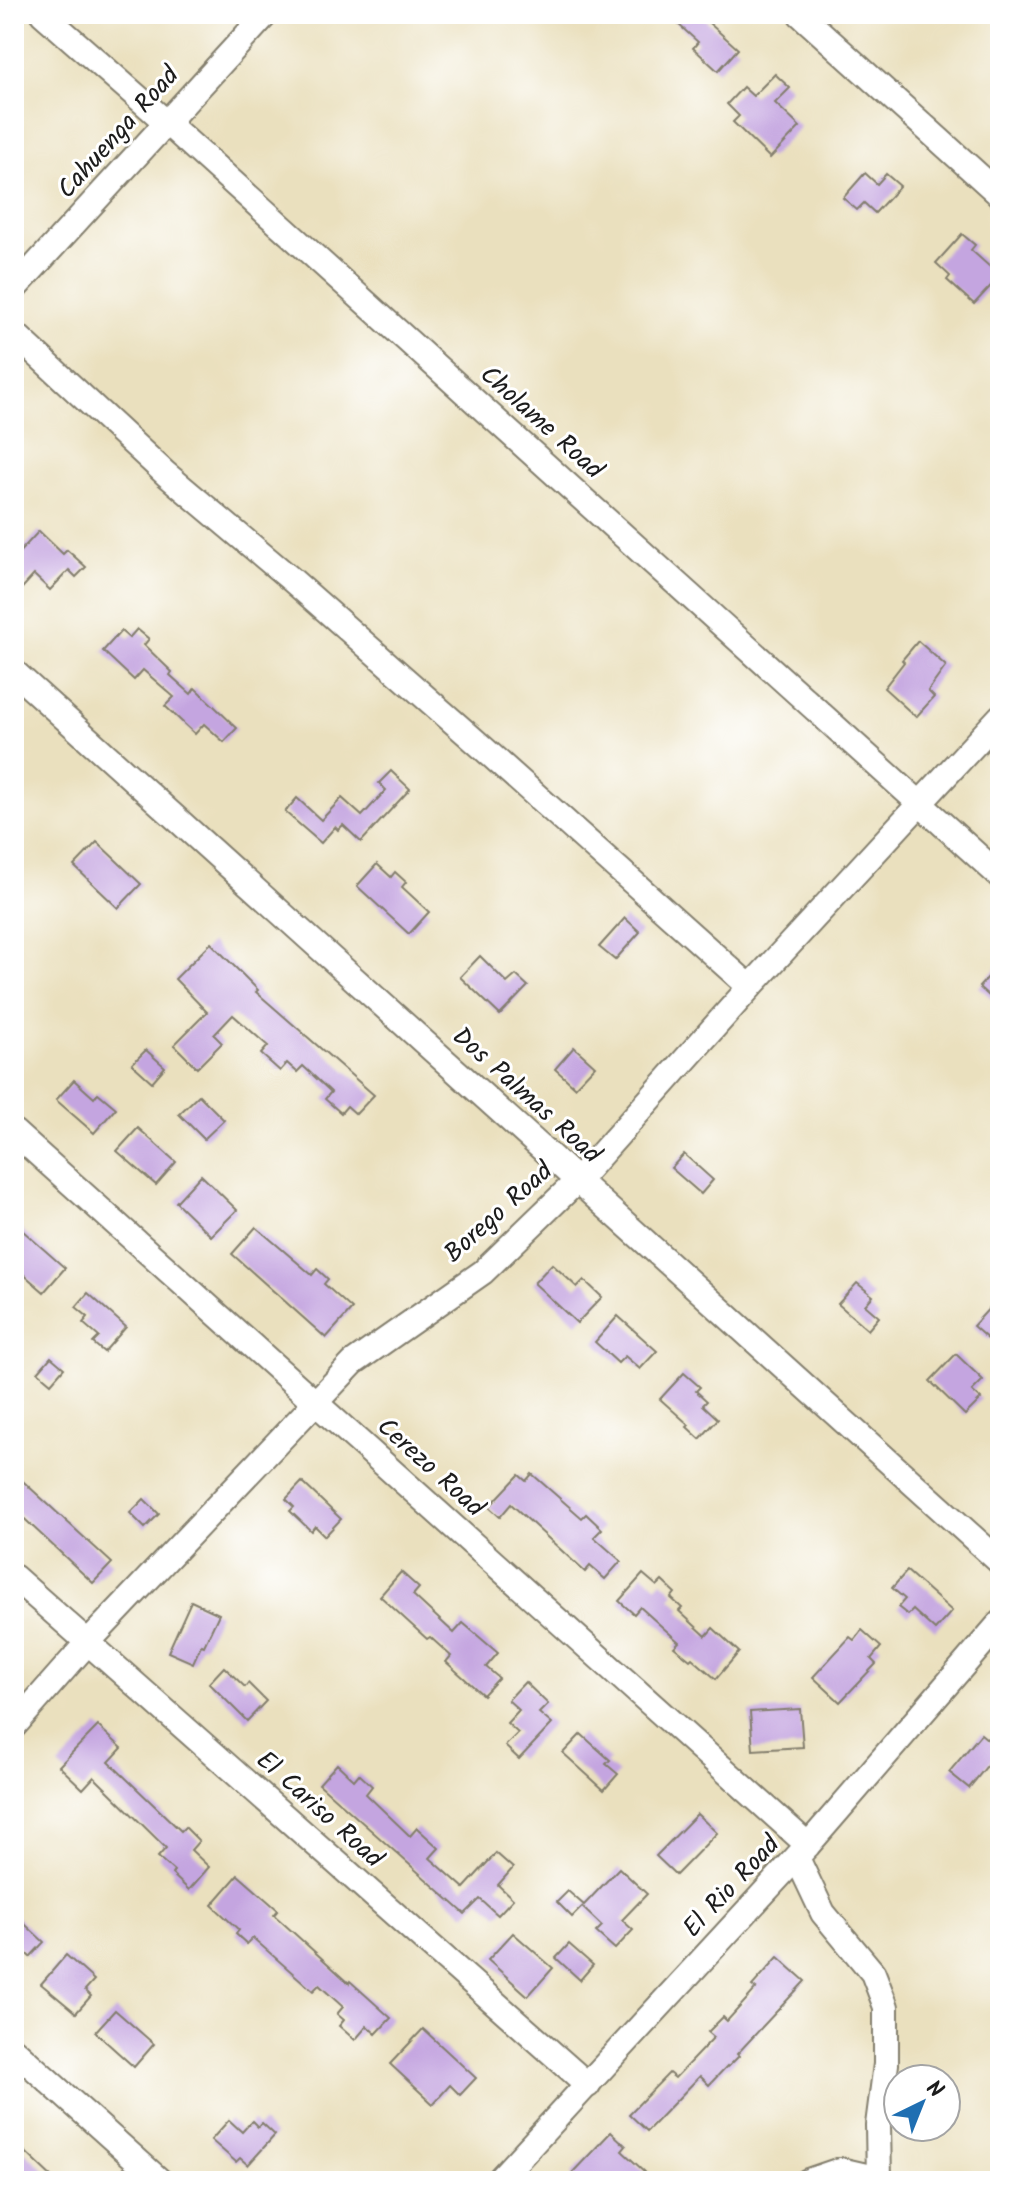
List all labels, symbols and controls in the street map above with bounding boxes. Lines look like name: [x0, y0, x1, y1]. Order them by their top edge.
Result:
street label: Cahuenga Road: [48, 56, 191, 209]
street label: Cholame Road: [469, 356, 613, 491]
street label: Dos Palmas Road: [442, 1017, 611, 1176]
street label: Borego Road: [435, 1151, 564, 1274]
street label: Cerezo Road: [366, 1408, 494, 1529]
street label: El Cariso Road: [246, 1741, 393, 1880]
street label: El Rio Road: [673, 1825, 792, 1948]
north arrow: [882, 2063, 962, 2143]
text: N: [917, 2073, 951, 2108]

